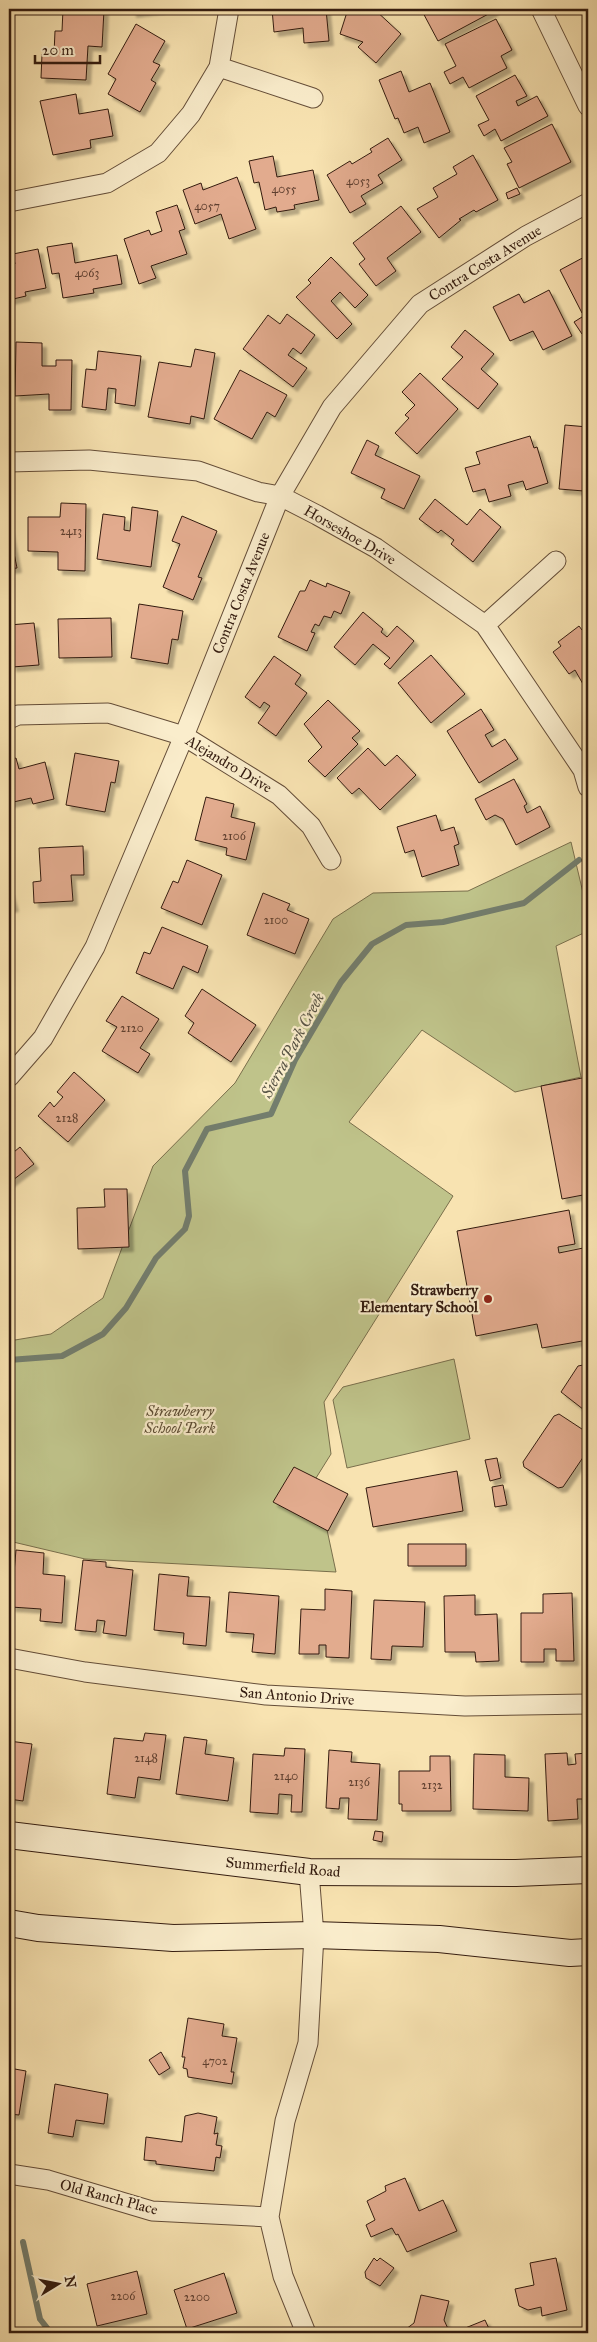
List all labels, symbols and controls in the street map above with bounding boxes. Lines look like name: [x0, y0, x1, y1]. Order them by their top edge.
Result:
scale bar: [35, 32, 100, 64]
text: 20 m: [42, 41, 74, 59]
house number: 4053: [346, 174, 370, 188]
house number: 4055: [272, 182, 297, 196]
house number: 4057: [194, 199, 220, 213]
street label: Contra Costa Avenue: [425, 221, 545, 305]
house number: 4063: [75, 266, 100, 280]
street label: Horseshoe Drive: [301, 501, 399, 569]
house number: 2413: [60, 524, 82, 538]
street label: Contra Costa Avenue: [208, 529, 274, 657]
street label: Alejandro Drive: [182, 731, 275, 797]
house number: 2106: [222, 829, 247, 843]
house number: 2100: [264, 913, 288, 927]
water label: Sierra Park Creek: [256, 989, 328, 1102]
house number: 2120: [120, 1021, 144, 1035]
house number: 2128: [56, 1111, 78, 1125]
place label: Strawberry Elementary School: [360, 1281, 479, 1317]
marker: Strawberry Elementary School: [482, 1293, 494, 1305]
park label: Strawberry School Park: [144, 1402, 216, 1437]
street label: San Antonio Drive: [239, 1683, 355, 1709]
house number: 2148: [134, 1751, 158, 1765]
house number: 2140: [274, 1769, 298, 1783]
house number: 2136: [348, 1775, 371, 1789]
house number: 2132: [421, 1778, 443, 1792]
street label: Summerfield Road: [225, 1853, 342, 1881]
house number: 4702: [202, 2054, 228, 2068]
street label: Old Ranch Place: [58, 2175, 160, 2219]
north arrow: [32, 2260, 82, 2310]
text: N: [61, 2275, 80, 2289]
house number: 2206: [111, 2289, 136, 2303]
house number: 2200: [184, 2290, 210, 2304]

